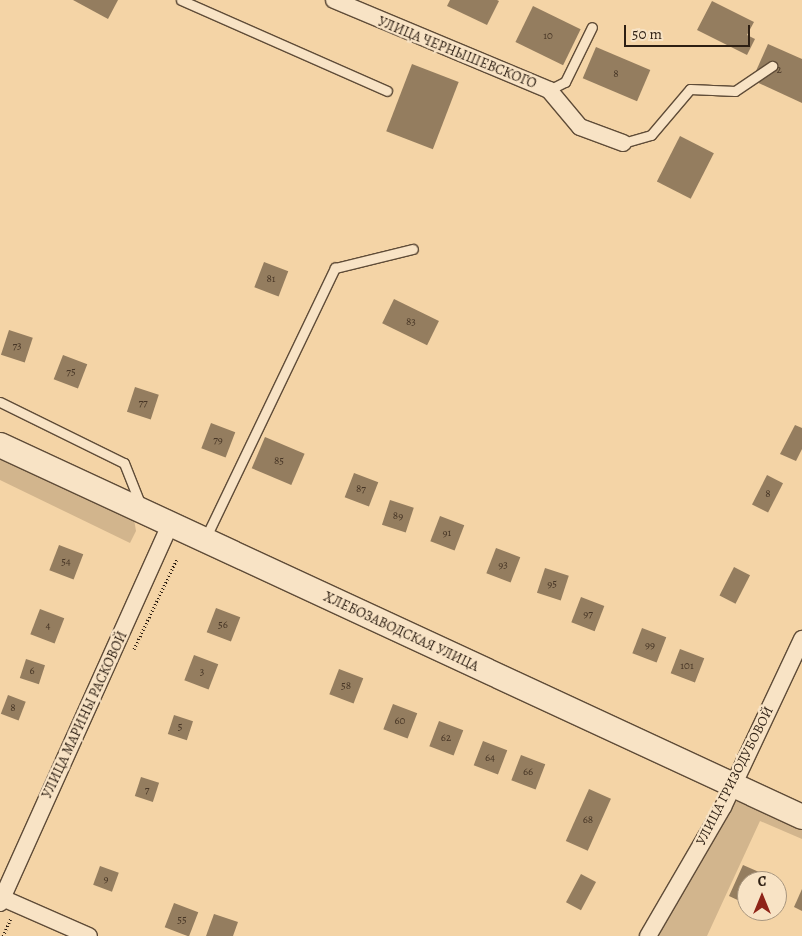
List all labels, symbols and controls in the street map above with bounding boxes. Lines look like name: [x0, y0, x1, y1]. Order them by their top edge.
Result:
street label: УЛИЦА ЧЕРНЫШЕВСКОГО: [375, 13, 539, 93]
scale bar: [627, 15, 753, 47]
text: 50 m: [632, 24, 662, 44]
house number: 10: [543, 29, 553, 43]
house number: 2: [776, 63, 782, 77]
house number: 8: [613, 67, 619, 81]
house number: 81: [266, 272, 276, 286]
house number: 83: [406, 315, 416, 329]
house number: 73: [12, 339, 22, 353]
house number: 75: [66, 365, 76, 379]
house number: 77: [138, 396, 148, 410]
house number: 79: [213, 433, 223, 447]
house number: 85: [274, 454, 284, 468]
house number: 87: [356, 482, 366, 496]
house number: 8: [765, 487, 771, 501]
house number: 89: [393, 509, 403, 523]
house number: 91: [443, 526, 451, 540]
house number: 54: [61, 555, 71, 569]
house number: 93: [498, 558, 508, 572]
house number: 95: [547, 577, 557, 591]
street label: ХЛЕБОЗАВОДСКАЯ УЛИЦА: [321, 589, 481, 675]
house number: 97: [583, 607, 593, 621]
house number: 56: [218, 618, 228, 632]
house number: 4: [46, 619, 50, 633]
street label: УЛИЦА МАРИНЫ РАСКОВОЙ: [39, 629, 131, 801]
house number: 99: [645, 638, 655, 652]
house number: 101: [680, 659, 694, 673]
house number: 6: [29, 664, 35, 678]
house number: 3: [200, 665, 204, 679]
house number: 58: [341, 679, 351, 693]
house number: 8: [10, 701, 16, 715]
street label: УЛИЦА ГРИЗОДУБОВОЙ: [693, 704, 777, 848]
house number: 60: [395, 714, 405, 728]
house number: 5: [178, 720, 182, 734]
house number: 62: [441, 731, 451, 745]
house number: 64: [485, 751, 495, 765]
house number: 66: [523, 765, 533, 779]
house number: 7: [145, 783, 149, 797]
house number: 68: [583, 813, 593, 827]
north arrow: [737, 871, 787, 921]
house number: 9: [103, 872, 109, 886]
text: С: [758, 872, 766, 891]
house number: 55: [177, 913, 187, 927]

